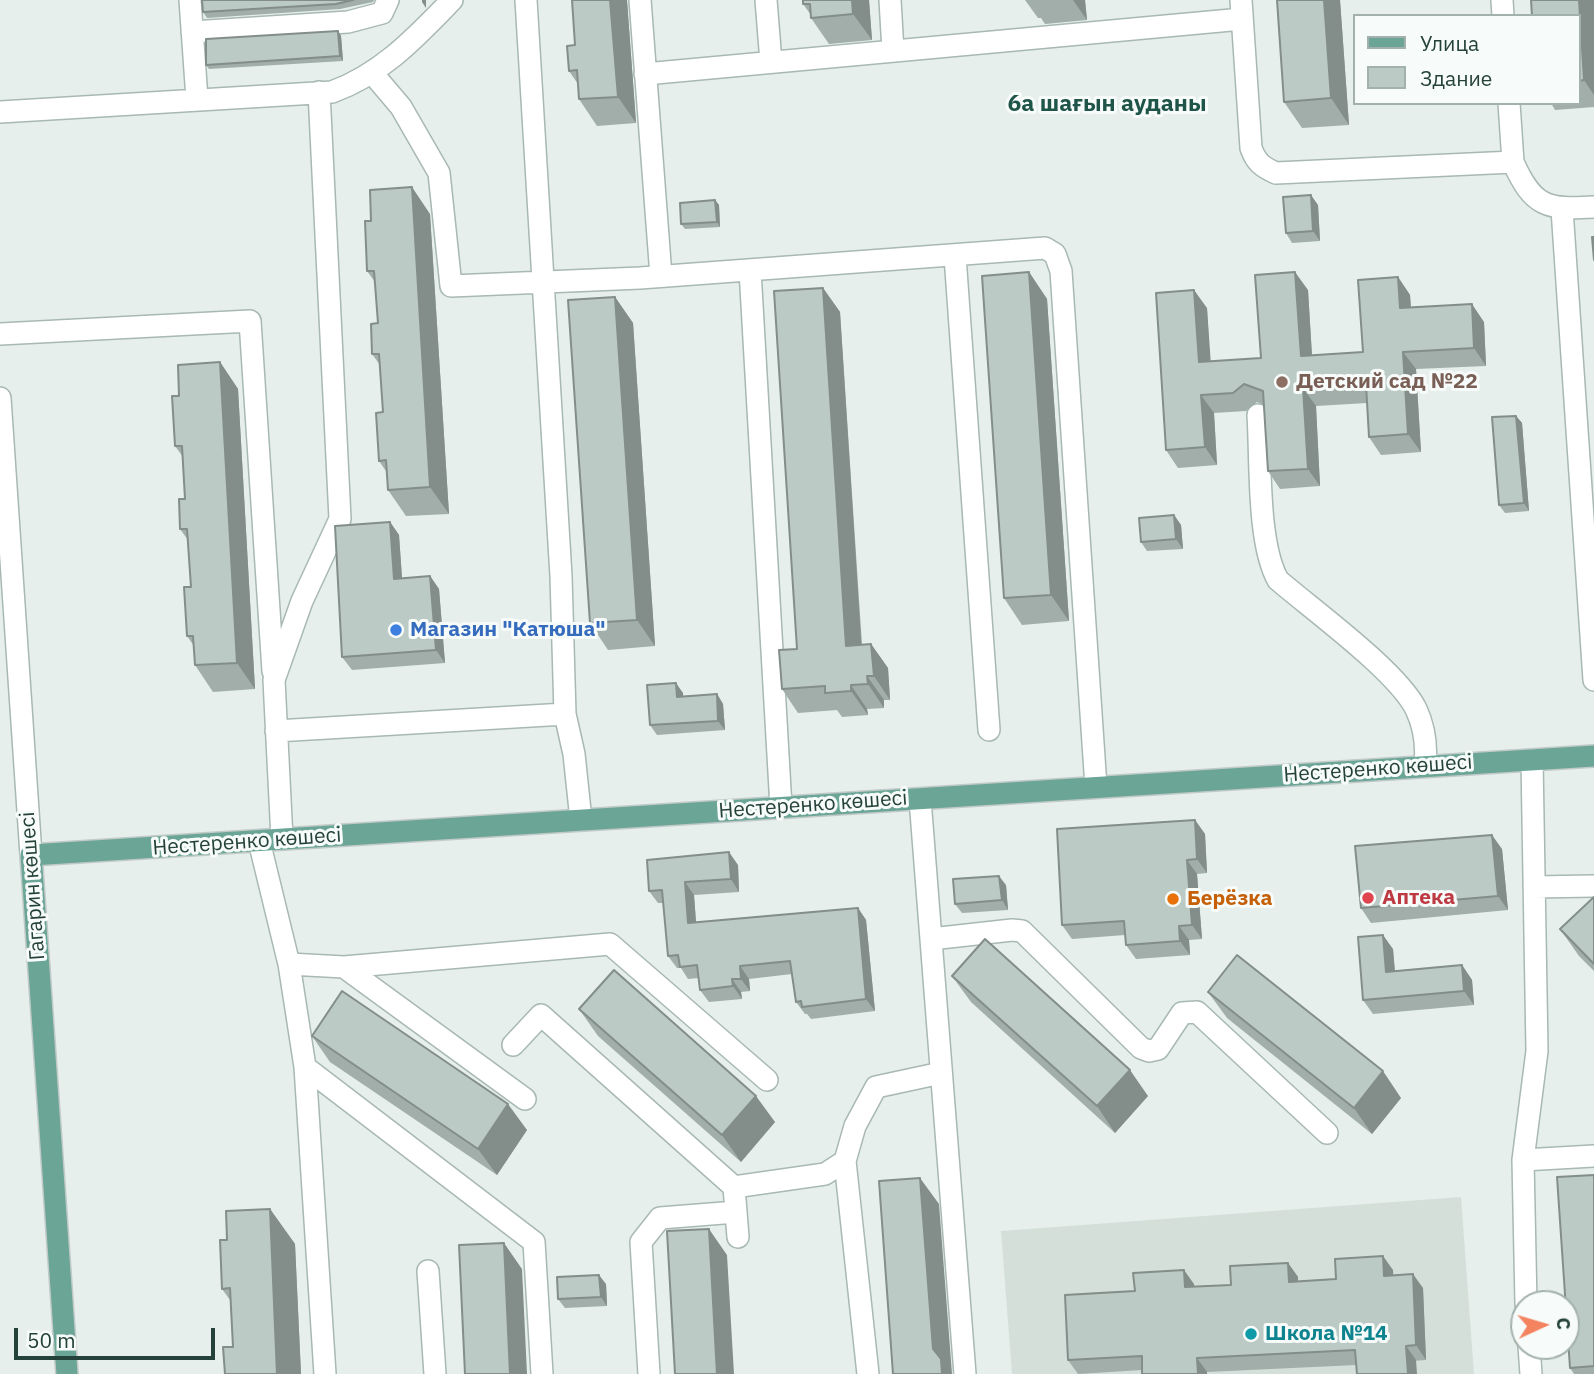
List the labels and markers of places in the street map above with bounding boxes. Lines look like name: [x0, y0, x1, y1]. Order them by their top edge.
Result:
place label: Детский сад №22: [1296, 369, 1478, 395]
marker: Детский сад №22: [1274, 374, 1290, 390]
place label: Магазин "Катюша": [410, 617, 606, 643]
marker: Магазин "Катюша": [388, 622, 404, 638]
place label: Аптека: [1382, 885, 1455, 911]
place label: Берёзка: [1187, 886, 1272, 912]
marker: Аптека: [1360, 890, 1376, 906]
marker: Берёзка: [1165, 891, 1181, 907]
place label: Школа №14: [1265, 1321, 1388, 1347]
marker: Школа №14: [1243, 1326, 1259, 1342]

